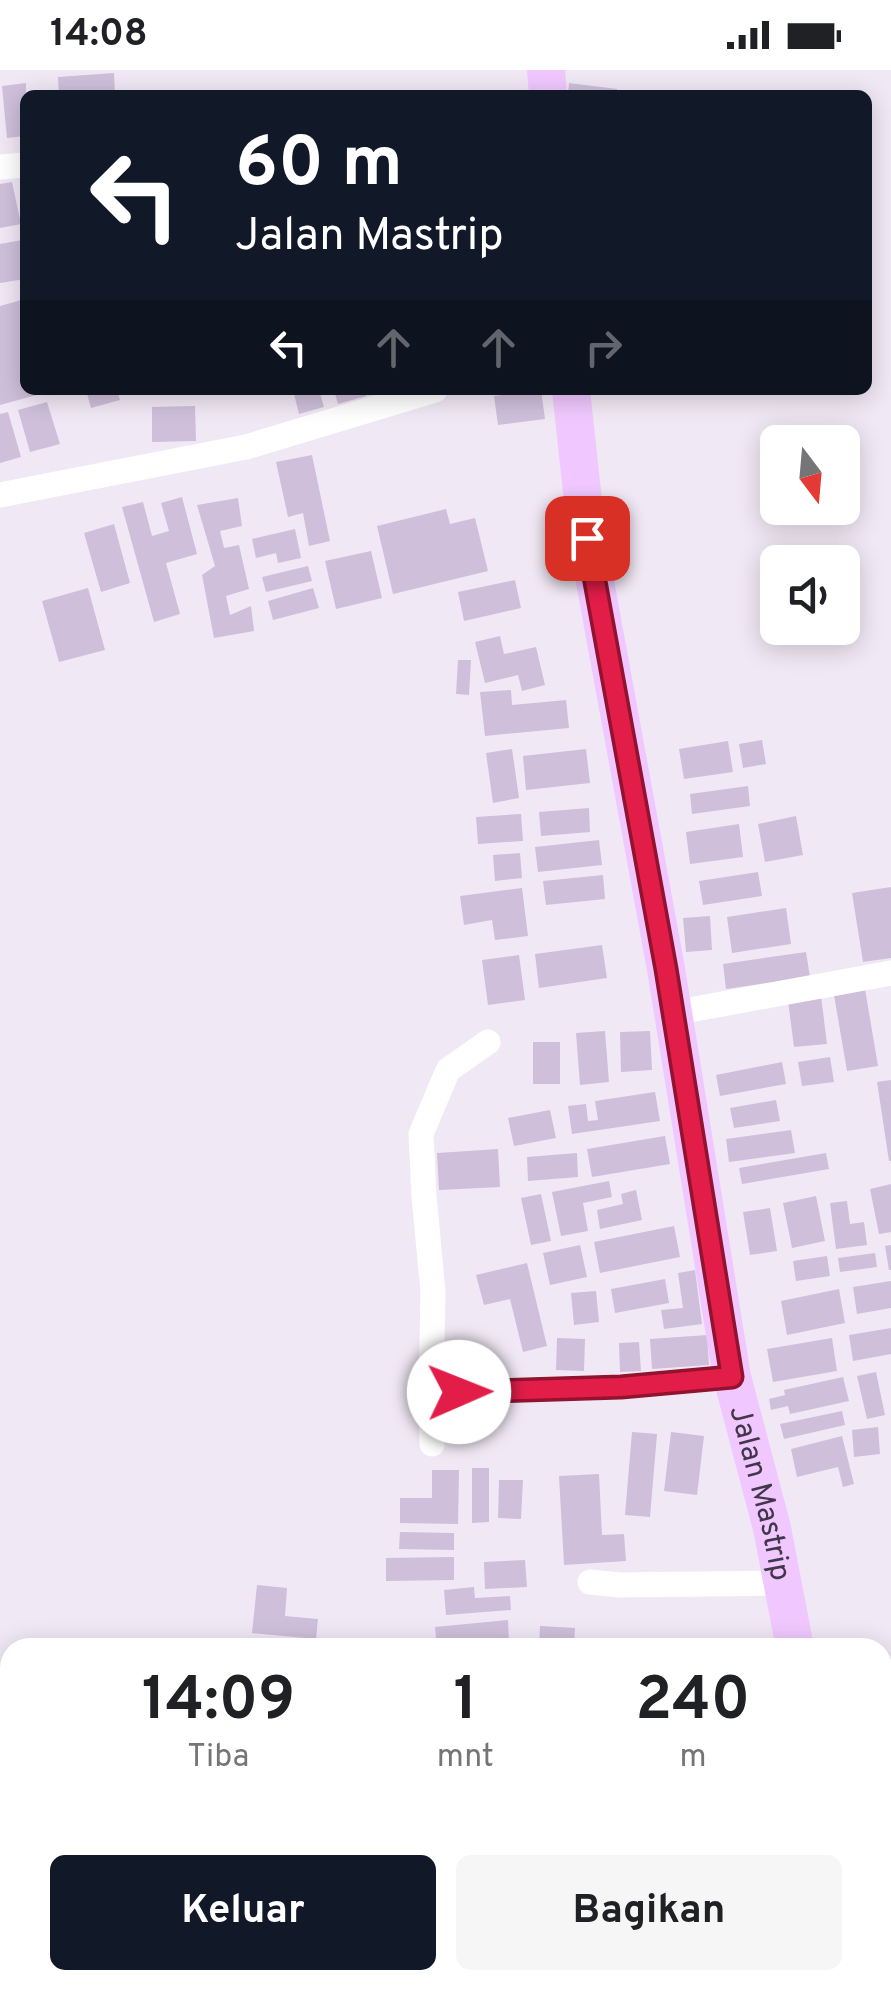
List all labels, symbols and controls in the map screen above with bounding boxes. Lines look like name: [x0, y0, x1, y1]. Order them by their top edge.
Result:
text: 14:08: [50, 11, 148, 60]
text: 60 m: [235, 122, 403, 211]
icon: left: [70, 130, 200, 260]
text: Jalan Mastrip: [235, 209, 504, 266]
icon: left: [261, 320, 316, 375]
icon: ahead: [366, 320, 421, 375]
icon: ahead: [471, 320, 526, 375]
icon: right: [576, 320, 631, 375]
north arrow: [760, 425, 860, 525]
map controls: [760, 425, 860, 645]
pin: [545, 496, 630, 581]
icon: arrive: [560, 511, 615, 566]
button: sound: [760, 545, 860, 645]
position arrow: [407, 1340, 511, 1444]
street label: Jalan Mastrip: [719, 1402, 798, 1584]
text: 14:09: [142, 1665, 295, 1741]
text: 1: [453, 1665, 477, 1741]
text: 240: [636, 1665, 750, 1741]
text: Tiba: [187, 1738, 249, 1778]
text: mnt: [437, 1738, 494, 1778]
text: m: [679, 1738, 707, 1778]
button: Keluar: [50, 1855, 436, 1970]
button: Bagikan: [456, 1855, 842, 1970]

